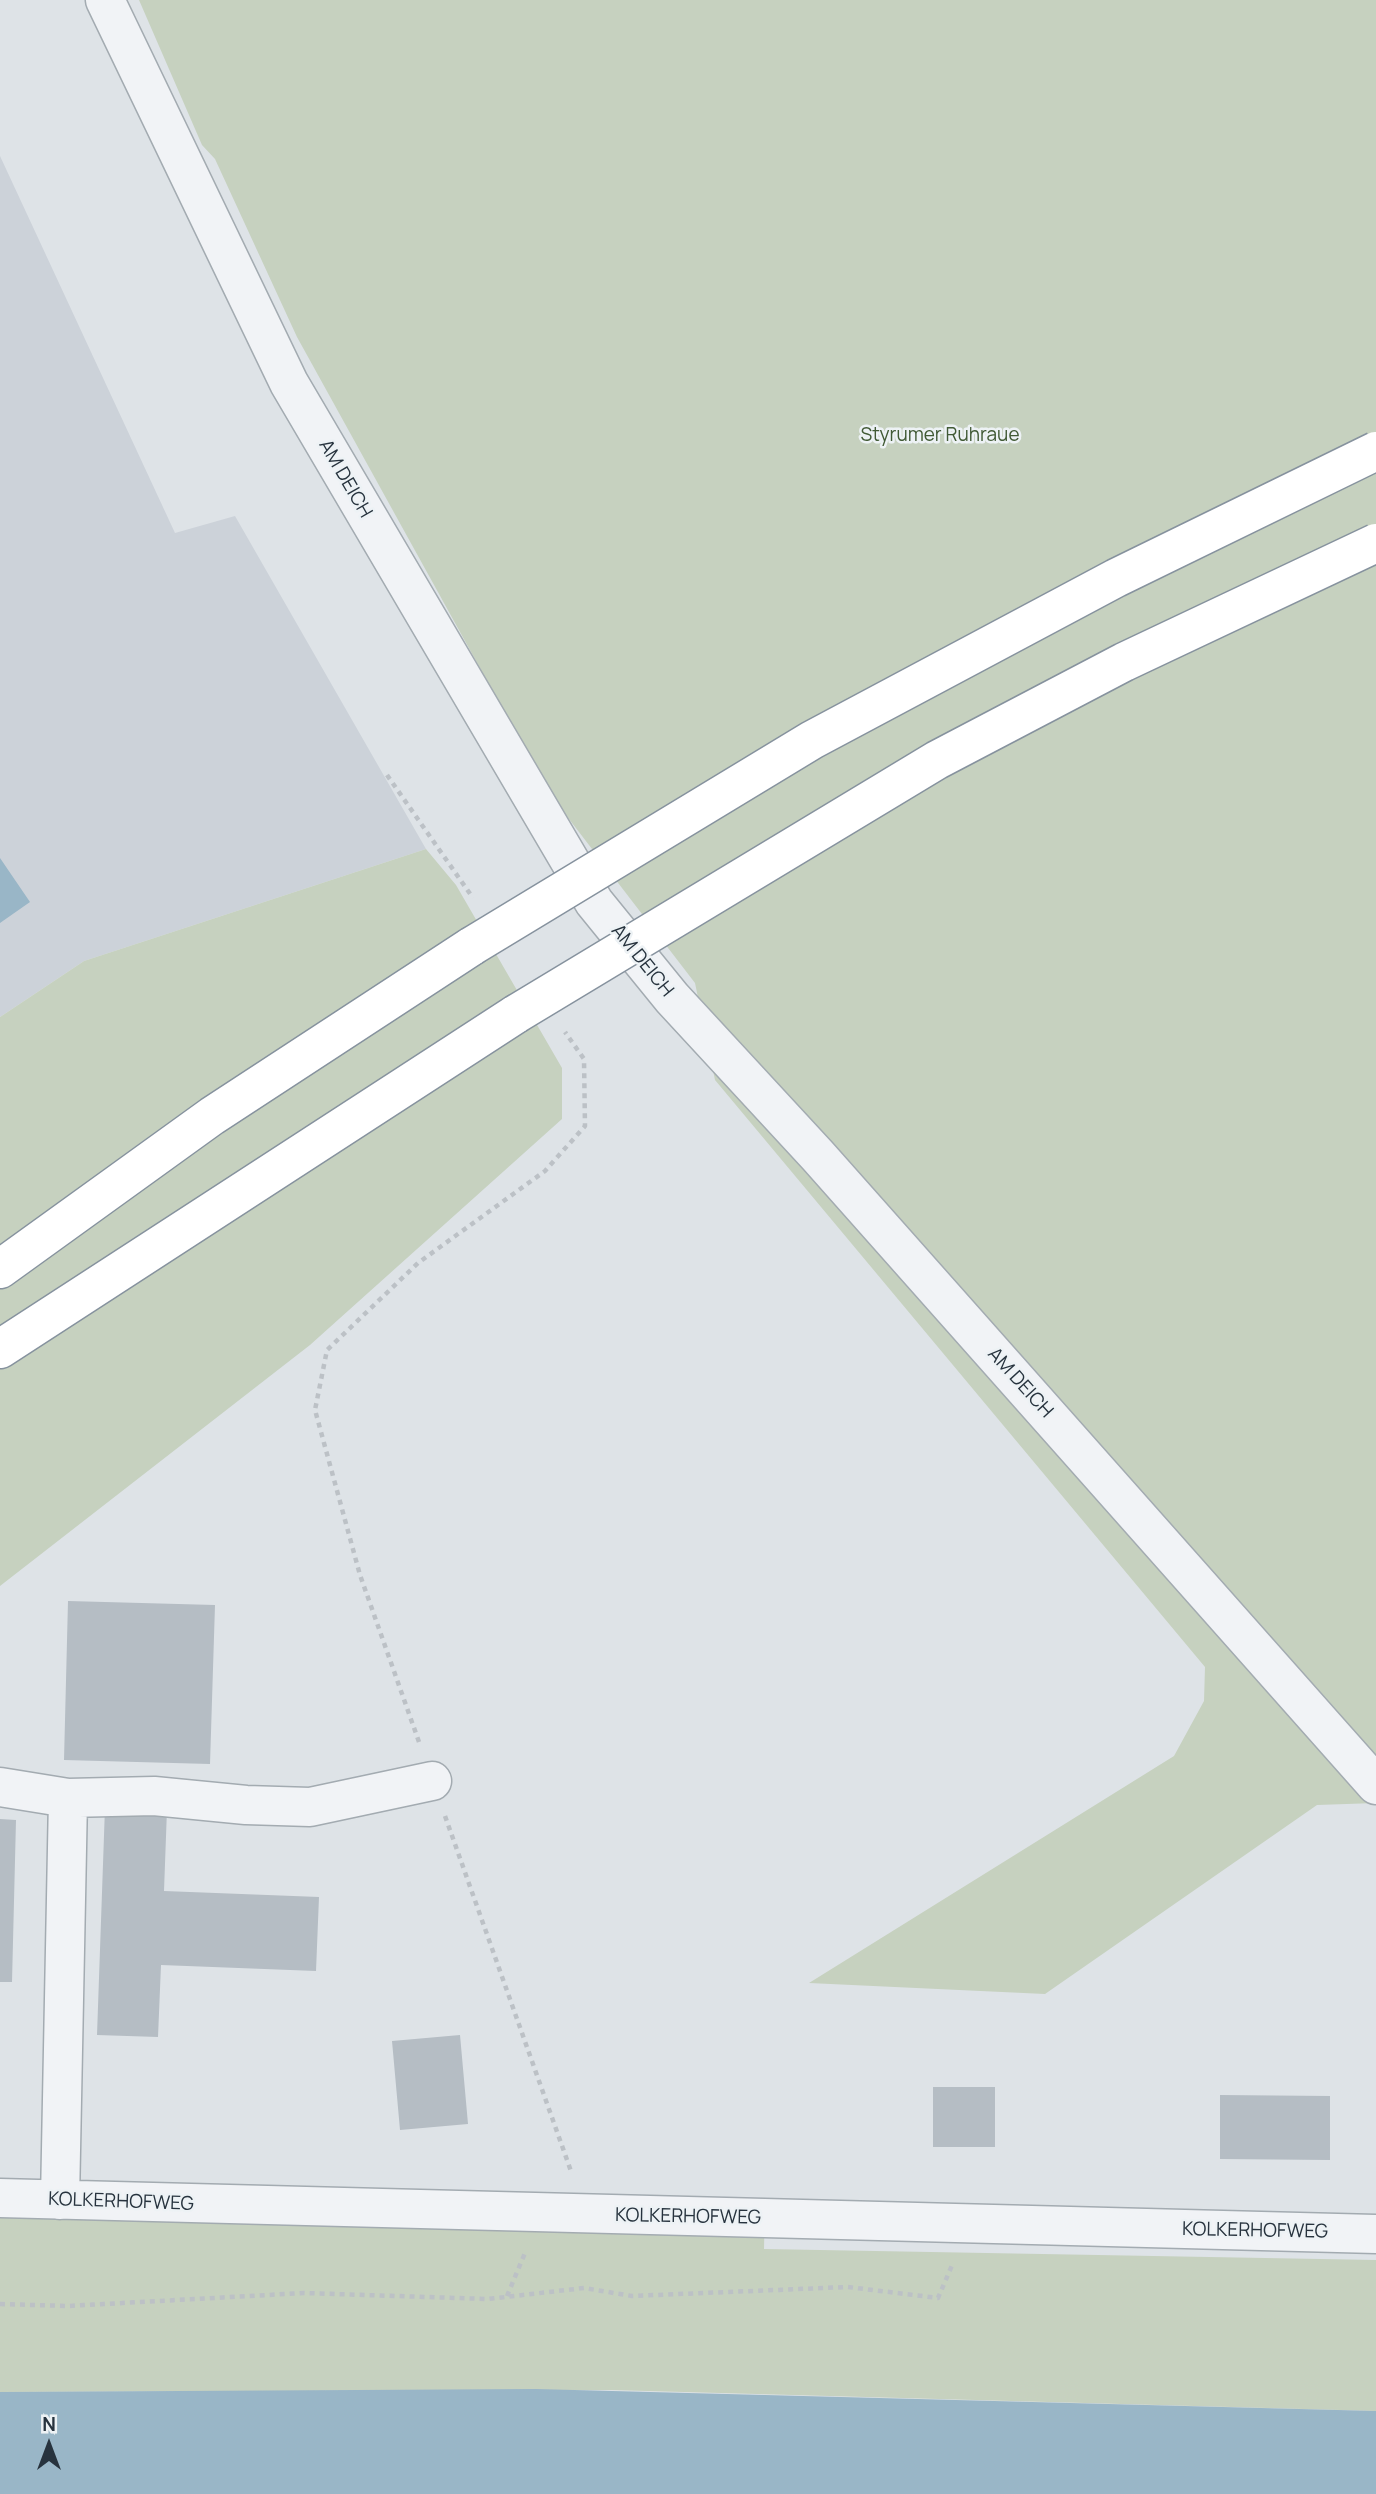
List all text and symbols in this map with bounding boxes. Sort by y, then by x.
park label: Styrumer Ruhraue [861,425,1019,447]
street label: AM DEICH [314,436,376,522]
street label: AM DEICH [606,920,678,1002]
street label: AM DEICH [983,1343,1057,1423]
street label: KOLKERHOFWEG [48,2188,194,2216]
street label: KOLKERHOFWEG [615,2204,761,2230]
street label: KOLKERHOFWEG [1182,2218,1328,2244]
north arrow [14,2410,84,2480]
text: N [42,2411,56,2437]

